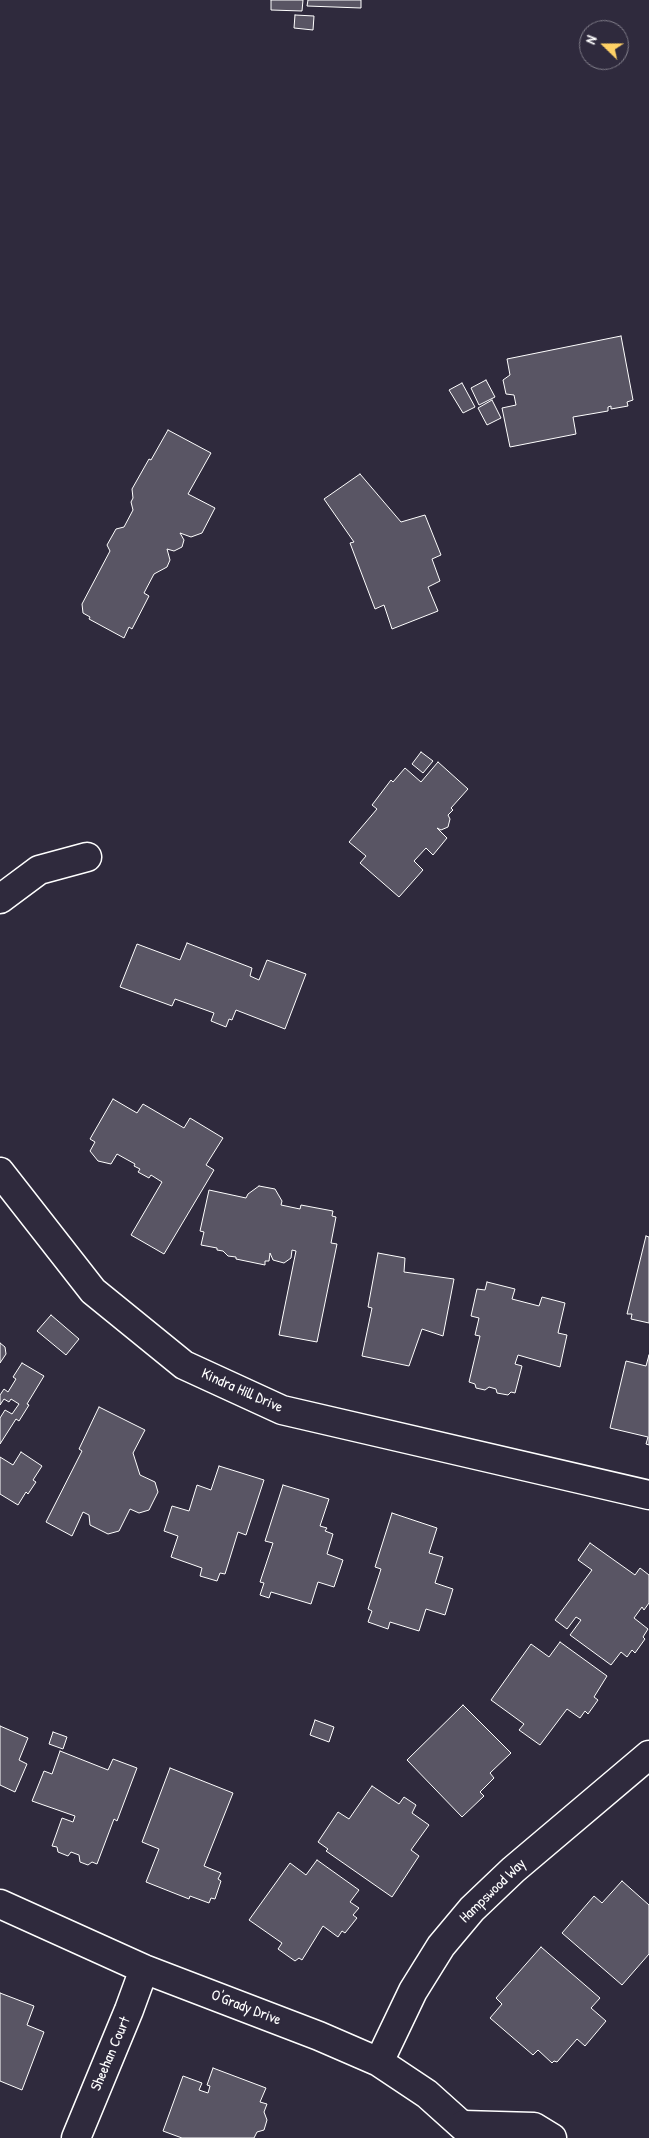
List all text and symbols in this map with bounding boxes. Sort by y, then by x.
north arrow [579,20,629,70]
text: N [580,33,601,47]
street label: Kindra Hill Drive [198,1365,286,1417]
street label: Hampswood Way [456,1855,530,1927]
street label: O'Grady Drive [208,1986,284,2030]
street label: Sheehan Court [87,2014,135,2094]

